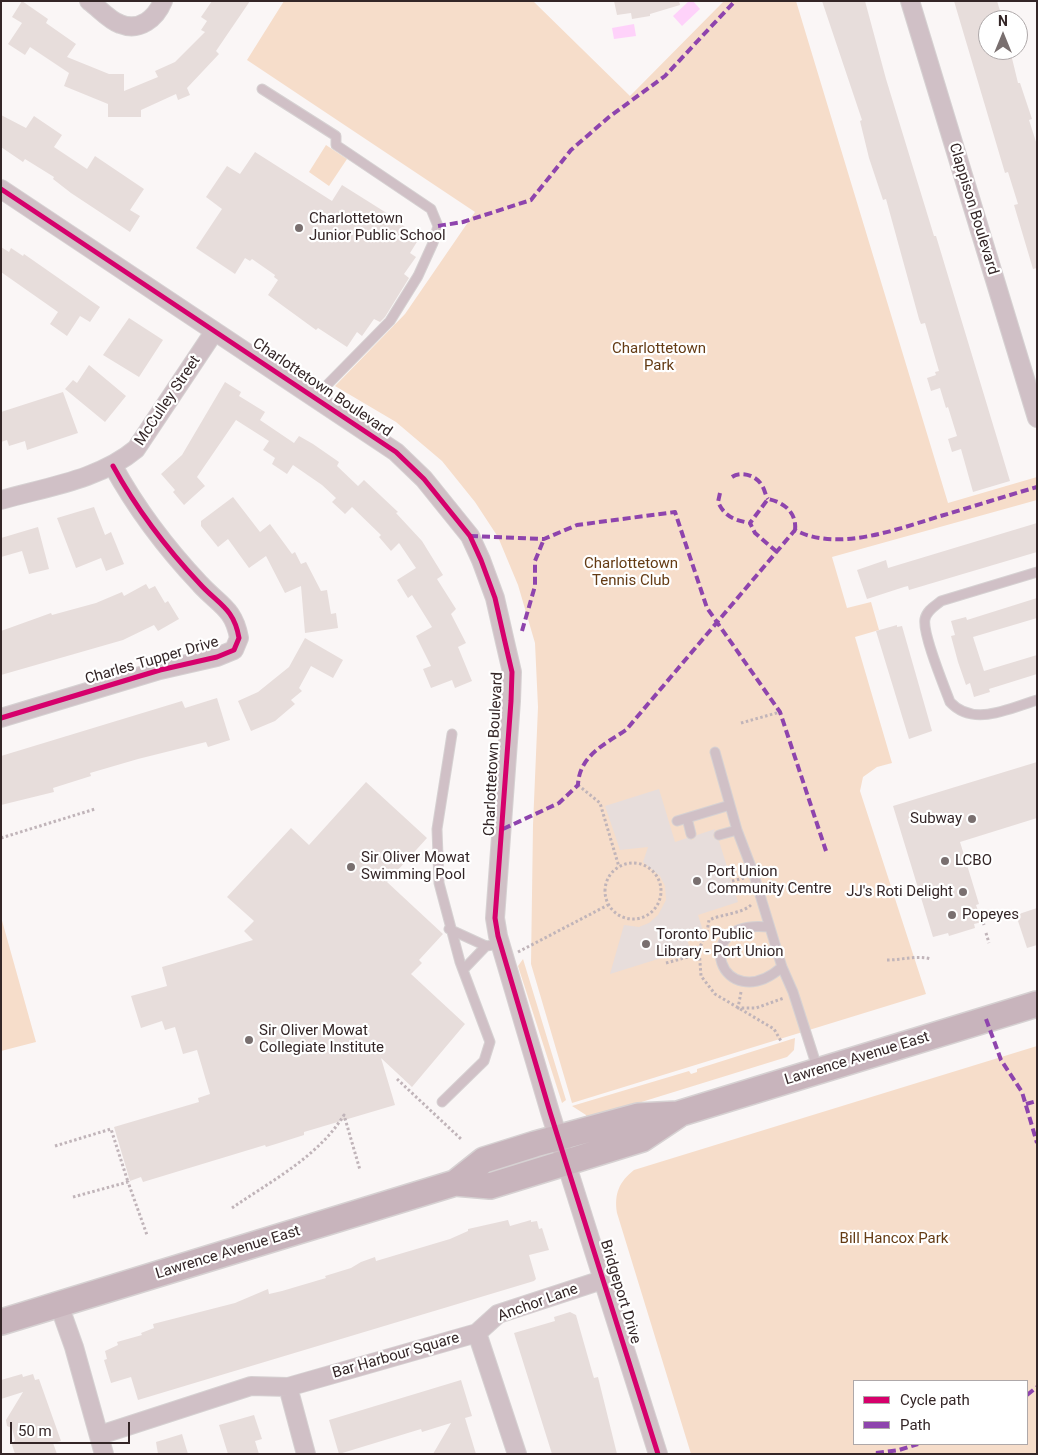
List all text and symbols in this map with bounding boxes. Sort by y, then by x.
north arrow [978,10,1028,60]
text: N [998,13,1008,29]
street label: Clappison Boulevard [944,141,1002,277]
place label: Charlottetown Junior Public School [309,210,446,245]
marker: Charlottetown Junior Public School [293,222,305,234]
street label: Charlottetown Boulevard [249,335,395,441]
park label: Charlottetown Park [612,340,706,375]
street label: McCulley Street [131,353,205,449]
park label: Charlottetown Tennis Club [584,555,678,590]
street label: Charles Tupper Drive [83,633,221,689]
street label: Charlottetown Boulevard [481,672,507,836]
place label: Subway [910,810,962,828]
marker: Subway [966,813,978,825]
place label: Sir Oliver Mowat Swimming Pool [361,849,470,884]
place label: LCBO [955,852,992,870]
marker: LCBO [939,855,951,867]
marker: Sir Oliver Mowat Swimming Pool [345,861,357,873]
place label: Port Union Community Centre [707,863,831,898]
marker: Port Union Community Centre [691,875,703,887]
place label: JJ's Roti Delight [846,883,953,901]
marker: JJ's Roti Delight [957,886,969,898]
place label: Popeyes [962,906,1019,924]
marker: Popeyes [946,909,958,921]
place label: Toronto Public Library - Port Union [656,926,783,961]
marker: Toronto Public Library - Port Union [640,938,652,950]
place label: Sir Oliver Mowat Collegiate Institute [259,1022,384,1057]
street label: Lawrence Avenue East [782,1028,932,1090]
marker: Sir Oliver Mowat Collegiate Institute [243,1034,255,1046]
street label: Lawrence Avenue East [153,1222,303,1284]
park label: Bill Hancox Park [840,1230,948,1248]
street label: Bridgeport Drive [596,1238,644,1346]
street label: Anchor Lane [495,1280,581,1326]
street label: Bar Harbour Square [331,1329,461,1383]
legend [853,1380,1028,1445]
text: Cycle path [900,1391,970,1409]
scale bar [12,1412,132,1444]
text: Path [900,1416,931,1434]
text: 50 m [18,1422,52,1440]

